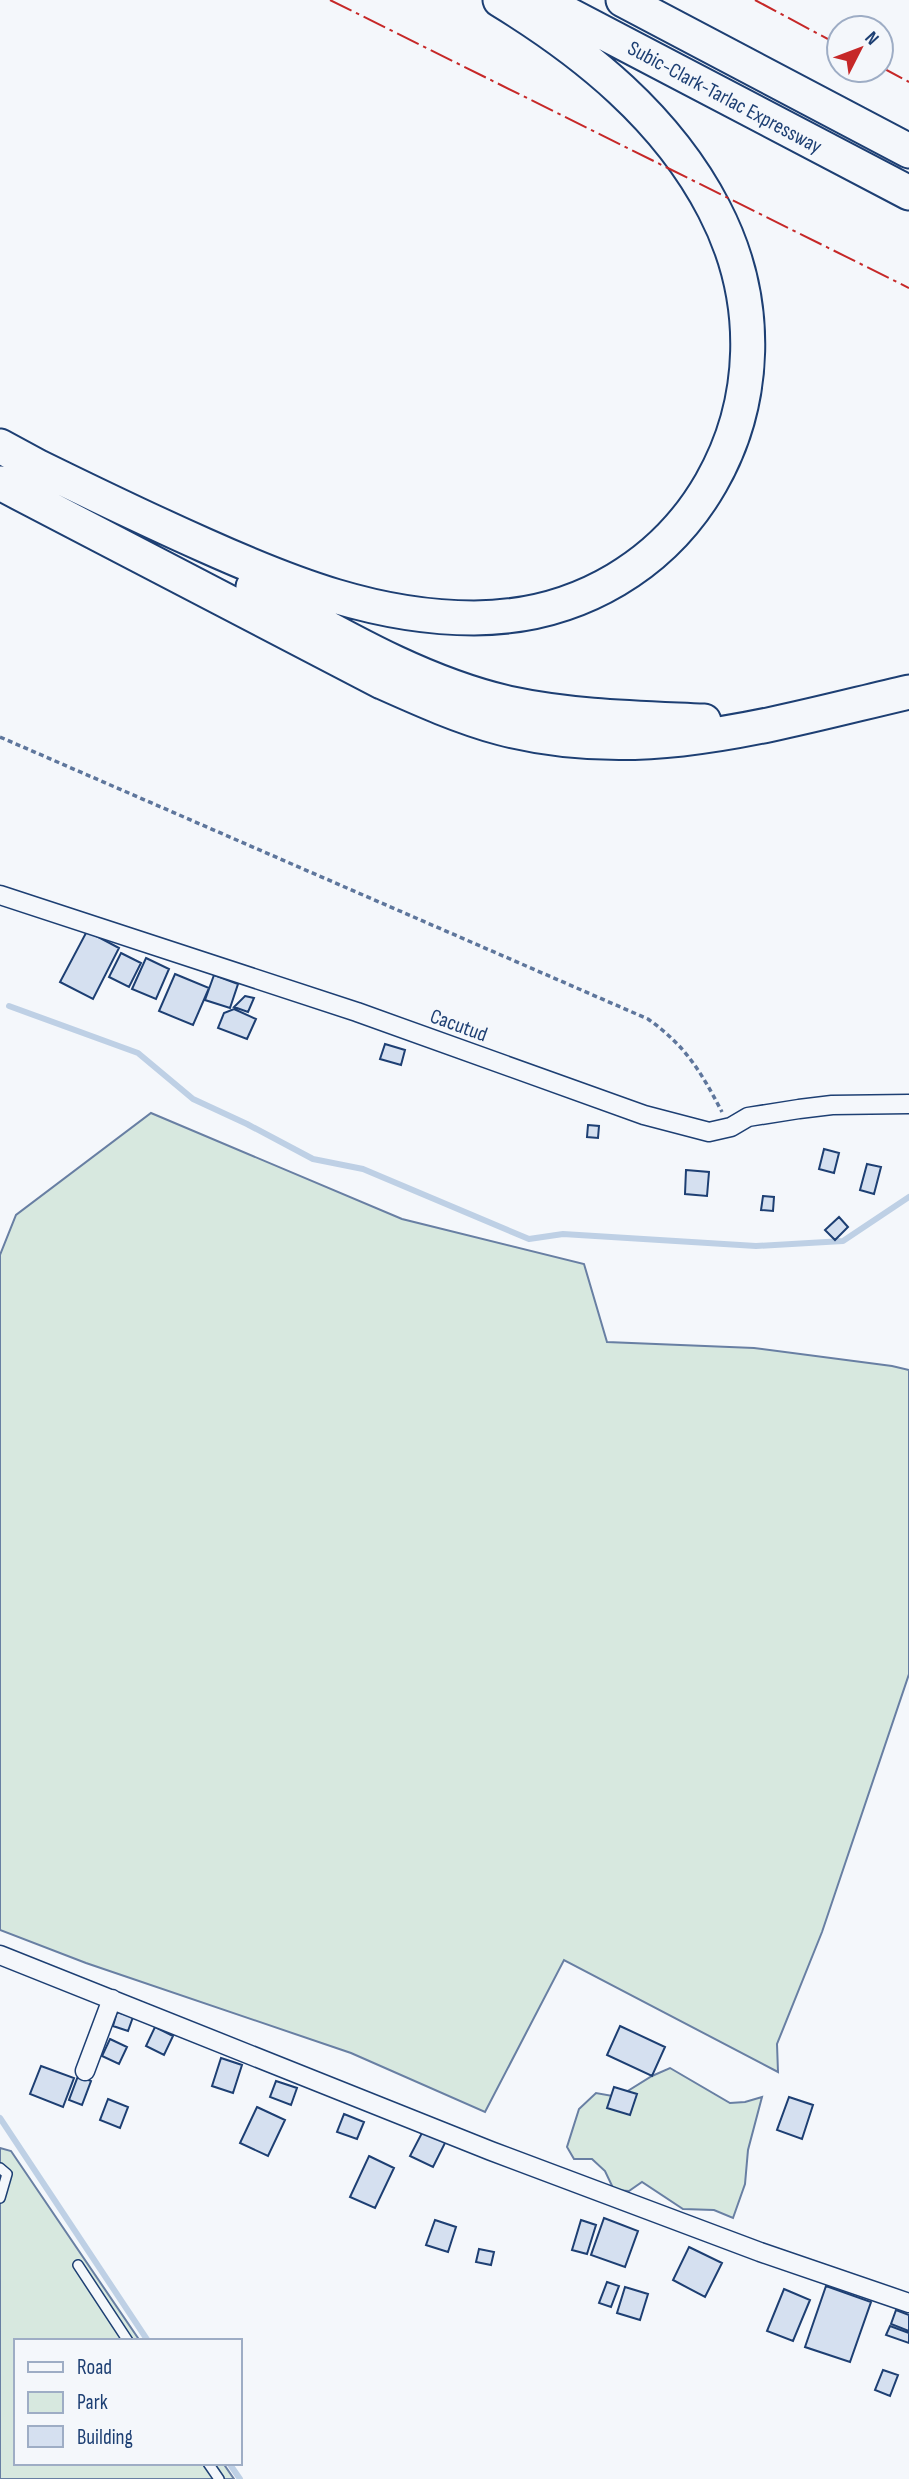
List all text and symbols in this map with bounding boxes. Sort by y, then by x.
north arrow [825,14,895,84]
text: N [860,27,883,50]
street label: Subic-Clark-Tarlac Expressway [623,36,826,159]
street label: Cacutud [427,1004,491,1047]
legend [14,2339,242,2465]
text: Road [77,2355,112,2380]
text: Park [77,2390,108,2415]
text: Building [77,2425,133,2450]

